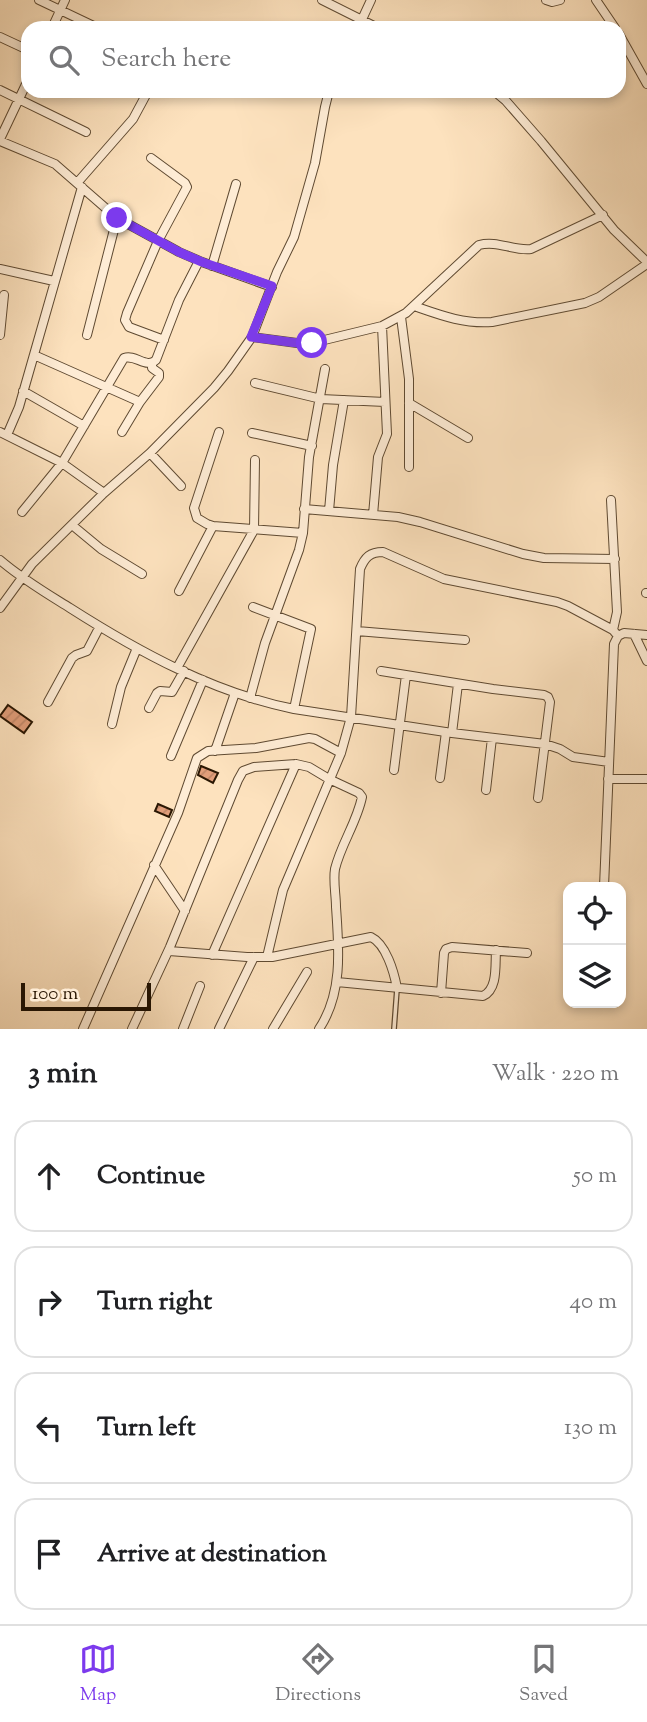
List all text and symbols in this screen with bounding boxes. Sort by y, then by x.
search box [21,21,626,98]
icon: search [45,41,83,79]
text: Search here [101,41,231,78]
route end [101,202,132,233]
route start [296,327,327,358]
map controls [563,882,626,1008]
button: locate [563,882,626,945]
button: layers [563,945,626,1008]
scale bar [21,980,150,1012]
text: 100 m [32,981,78,1008]
text: 3 min [28,1053,98,1096]
text: Walk · 220 m [492,1058,619,1091]
icon: ahead [30,1157,68,1195]
text: Continue [97,1158,205,1195]
text: 50 m [573,1160,617,1193]
icon: right [30,1283,68,1321]
text: Turn right [97,1284,212,1321]
text: 40 m [570,1286,617,1319]
icon: left [30,1409,68,1447]
text: Turn left [97,1410,196,1447]
text: 130 m [564,1412,617,1445]
icon: arrive [30,1535,68,1573]
text: Arrive at destination [97,1536,327,1573]
tab: Map [79,1640,117,1709]
tab: Directions [275,1640,361,1709]
tab: Saved [519,1640,568,1709]

